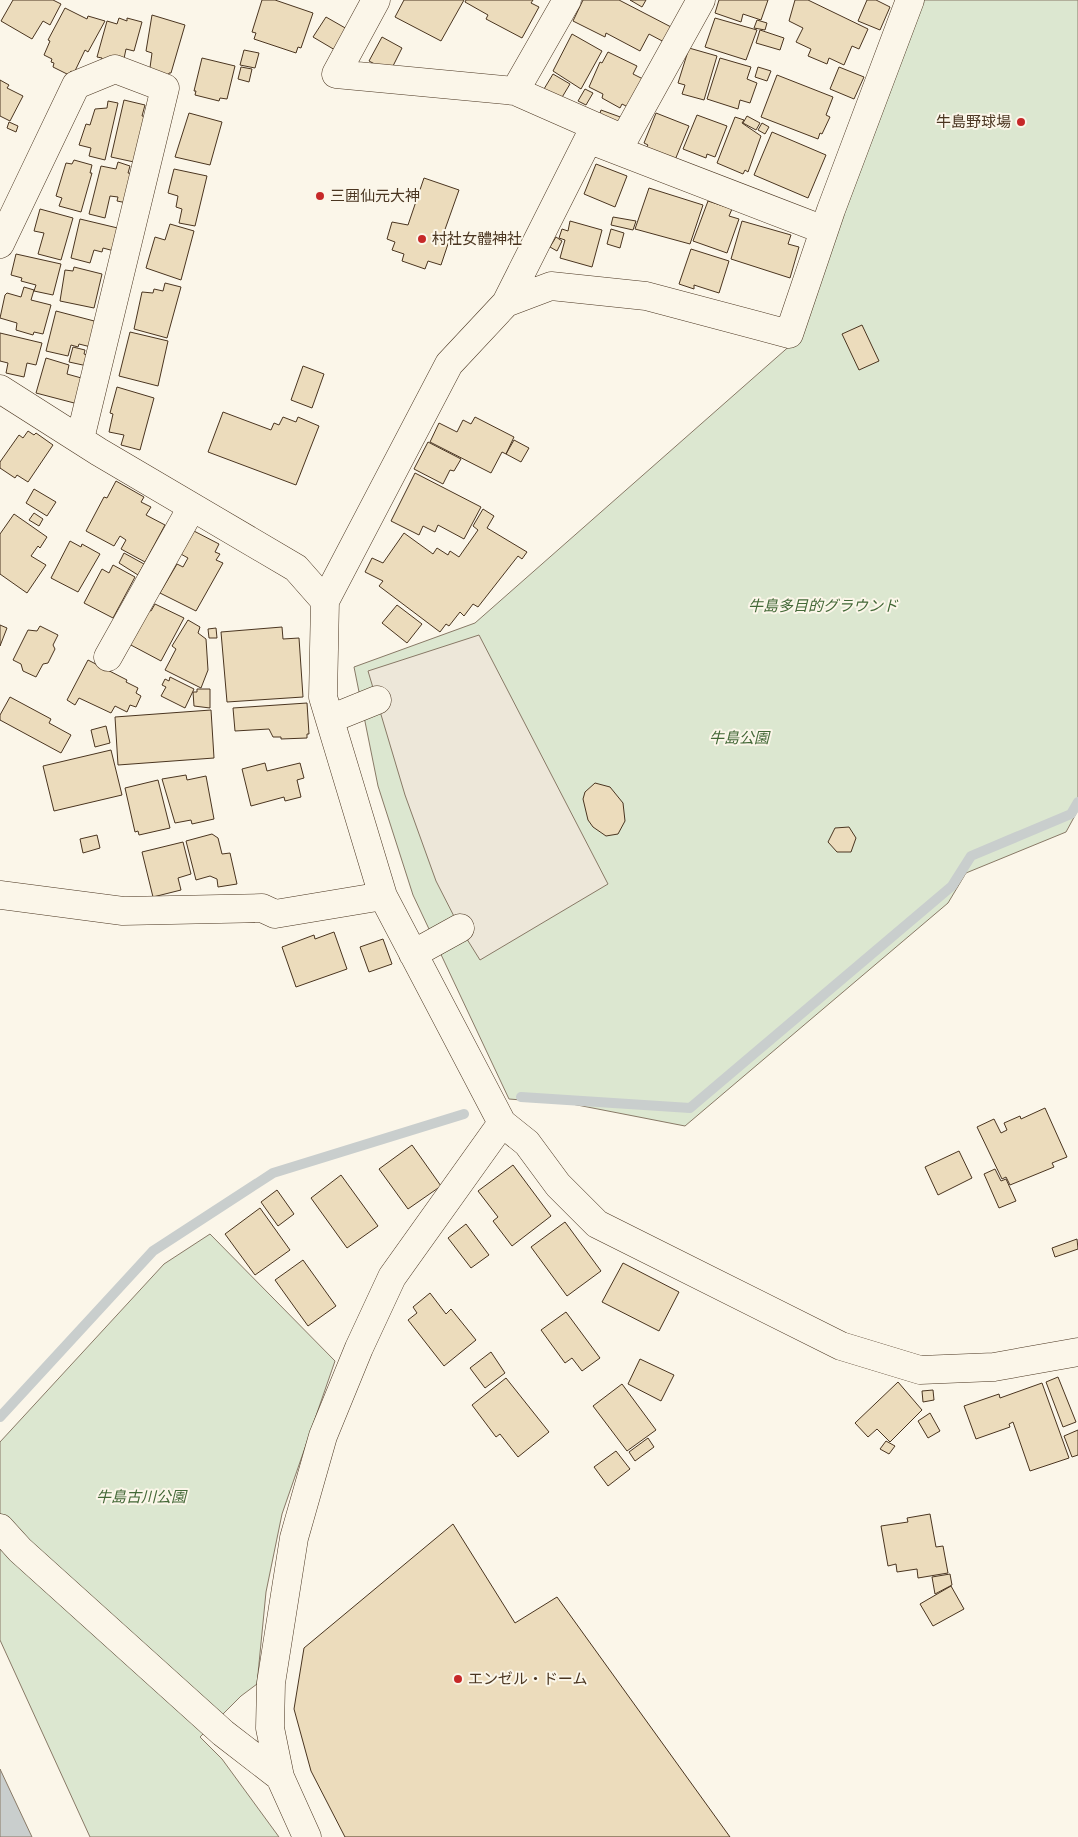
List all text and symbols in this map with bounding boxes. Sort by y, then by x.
place label: 牛島野球場 [936,113,1011,131]
marker: 牛島野球場 [1015,116,1027,128]
place label: 三囲仙元大神 [330,187,420,205]
marker: 三囲仙元大神 [314,190,326,202]
place label: 村社女體神社 [432,230,522,248]
marker: 村社女體神社 [416,233,428,245]
park label: 牛島多目的グラウンド [748,597,899,615]
park label: 牛島公園 [709,729,771,747]
park label: 牛島古川公園 [96,1488,188,1506]
place label: エンゼル・ドーム [468,1670,588,1688]
marker: エンゼル・ドーム [452,1673,464,1685]

